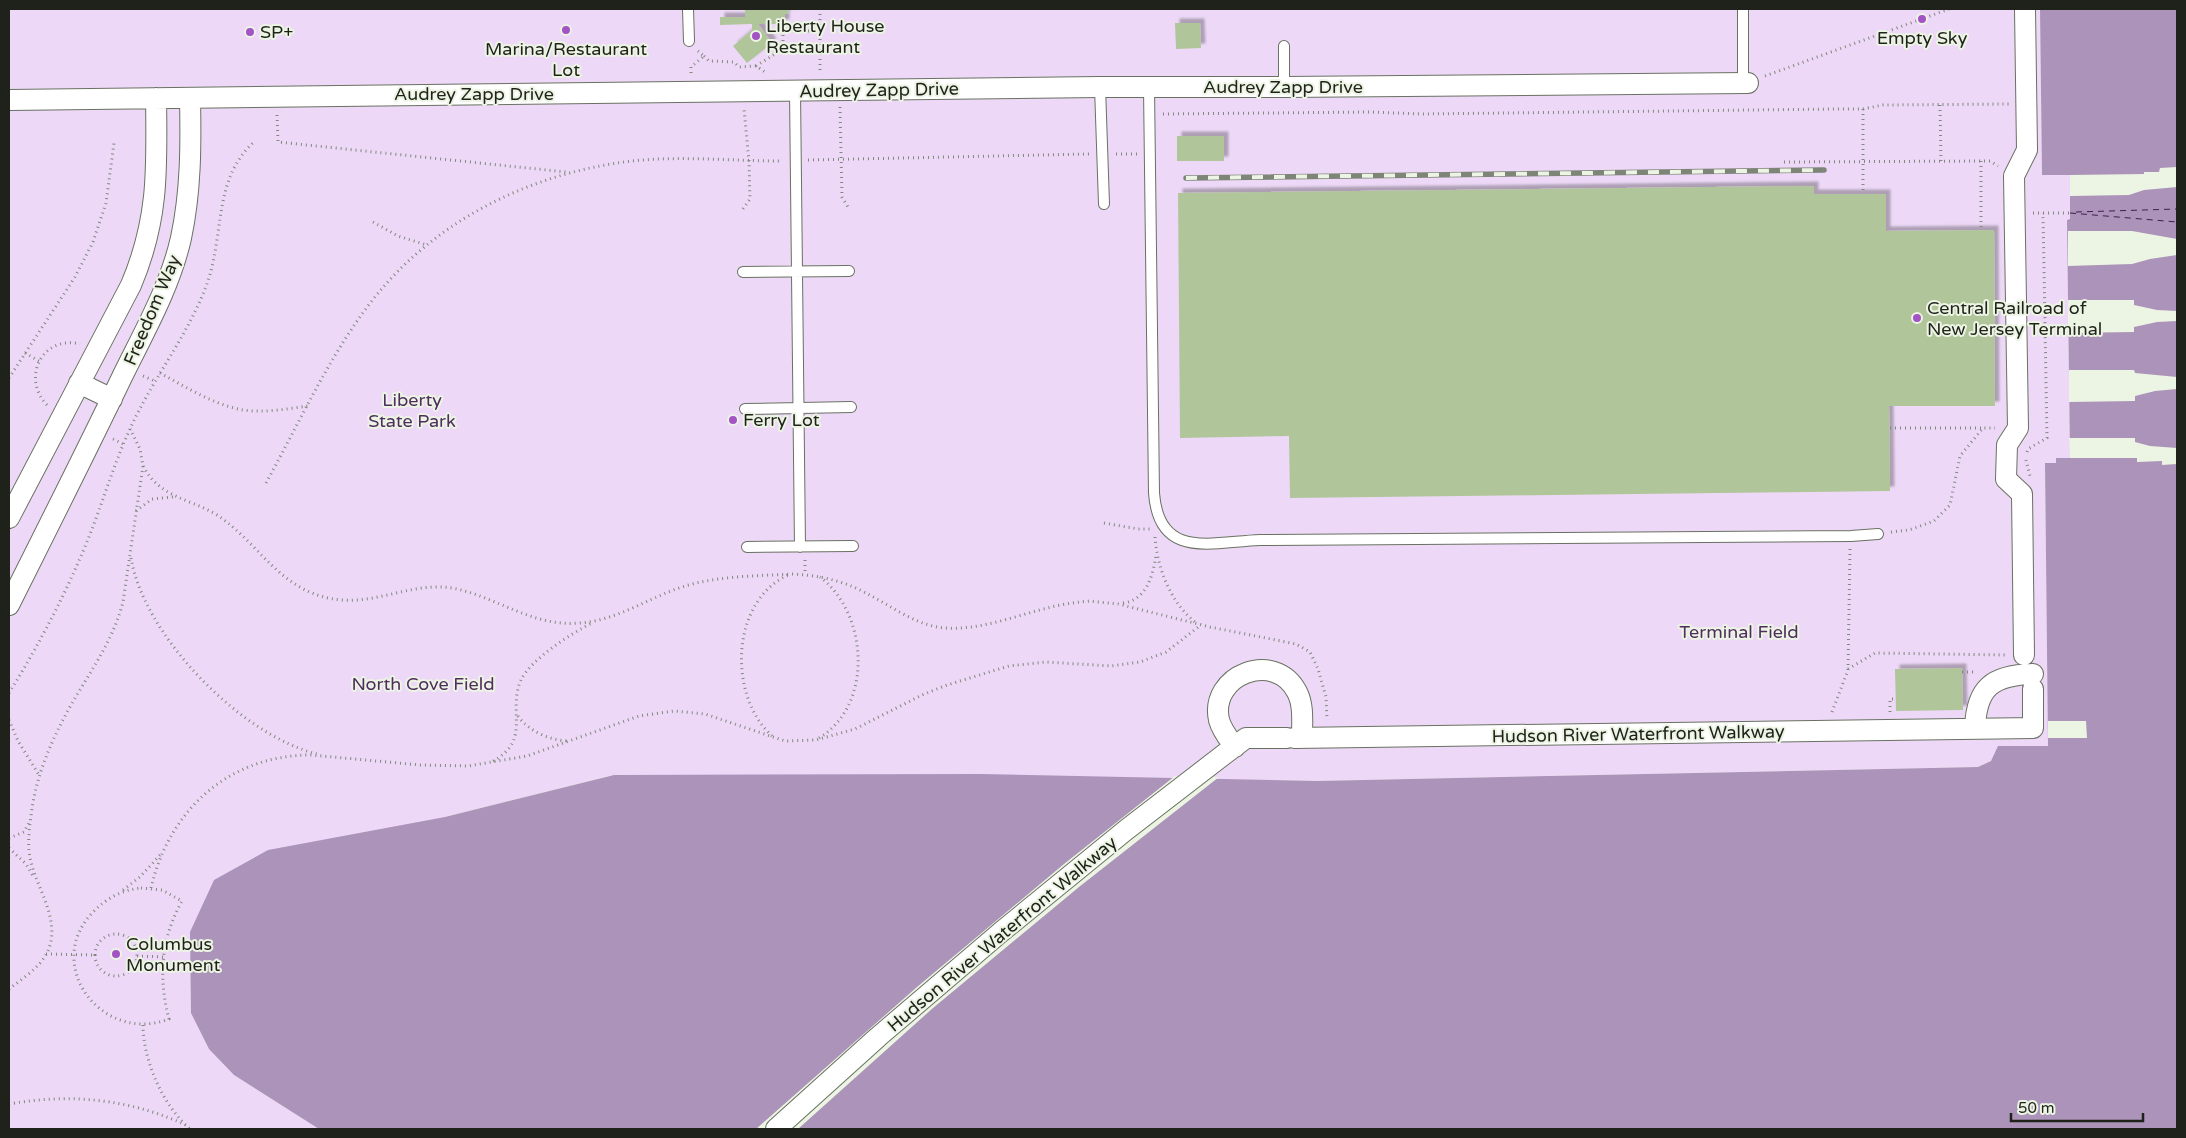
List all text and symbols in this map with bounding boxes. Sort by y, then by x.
marker: Empty Sky [1916,13,1928,25]
place label: Liberty House Restaurant [766,15,885,58]
place label: SP+ [260,21,293,43]
marker: Marina/Restaurant Lot [560,24,572,36]
marker: SP+ [244,26,256,38]
place label: Empty Sky [1877,27,1968,49]
marker: Liberty House Restaurant [750,30,762,42]
place label: Marina/Restaurant Lot [485,38,647,81]
street label: Audrey Zapp Drive [1203,76,1363,98]
street label: Audrey Zapp Drive [799,78,959,102]
street label: Audrey Zapp Drive [394,83,554,105]
street label: Freedom Way [119,251,185,369]
place label: Central Railroad of New Jersey Terminal [1927,297,2102,340]
marker: Central Railroad of New Jersey Terminal [1911,312,1923,324]
park label: Liberty State Park [368,389,456,432]
place label: Ferry Lot [743,409,820,431]
marker: Ferry Lot [727,414,739,426]
park label: Terminal Field [1679,621,1799,643]
park label: North Cove Field [351,673,495,695]
street label: Hudson River Waterfront Walkway [1491,720,1785,748]
street label: Hudson River Waterfront Walkway [883,831,1122,1037]
place label: Columbus Monument [126,933,220,976]
marker: Columbus Monument [110,948,122,960]
scale bar [2011,1090,2144,1122]
text: 50 m [2018,1099,2055,1117]

